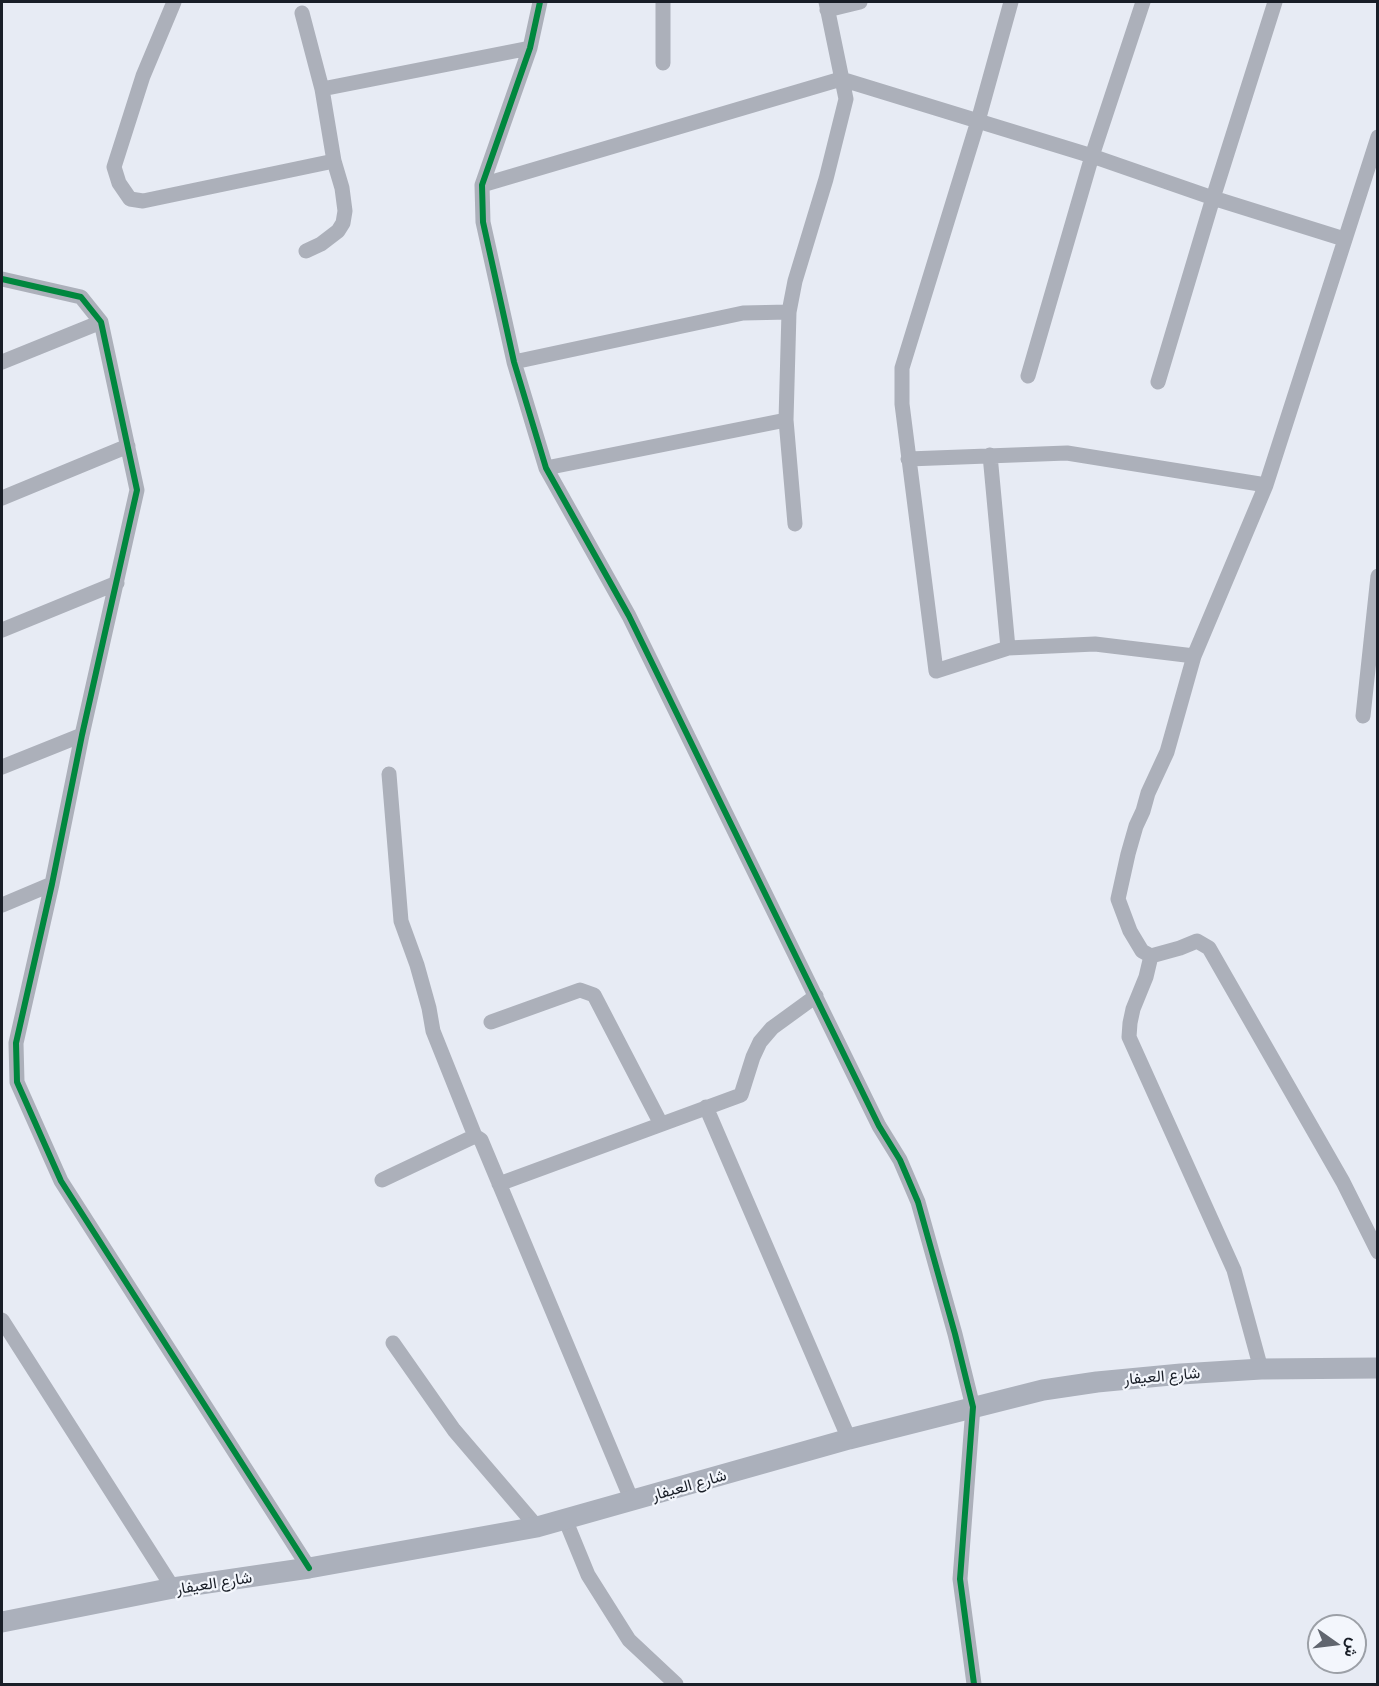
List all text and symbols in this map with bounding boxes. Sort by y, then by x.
street label: شارع العيفار [1123,1363,1201,1389]
street label: شارع العيفار [649,1465,729,1505]
street label: شارع العيفار [175,1568,253,1598]
north arrow [1307,1614,1367,1674]
text: ش [1341,1636,1364,1659]

